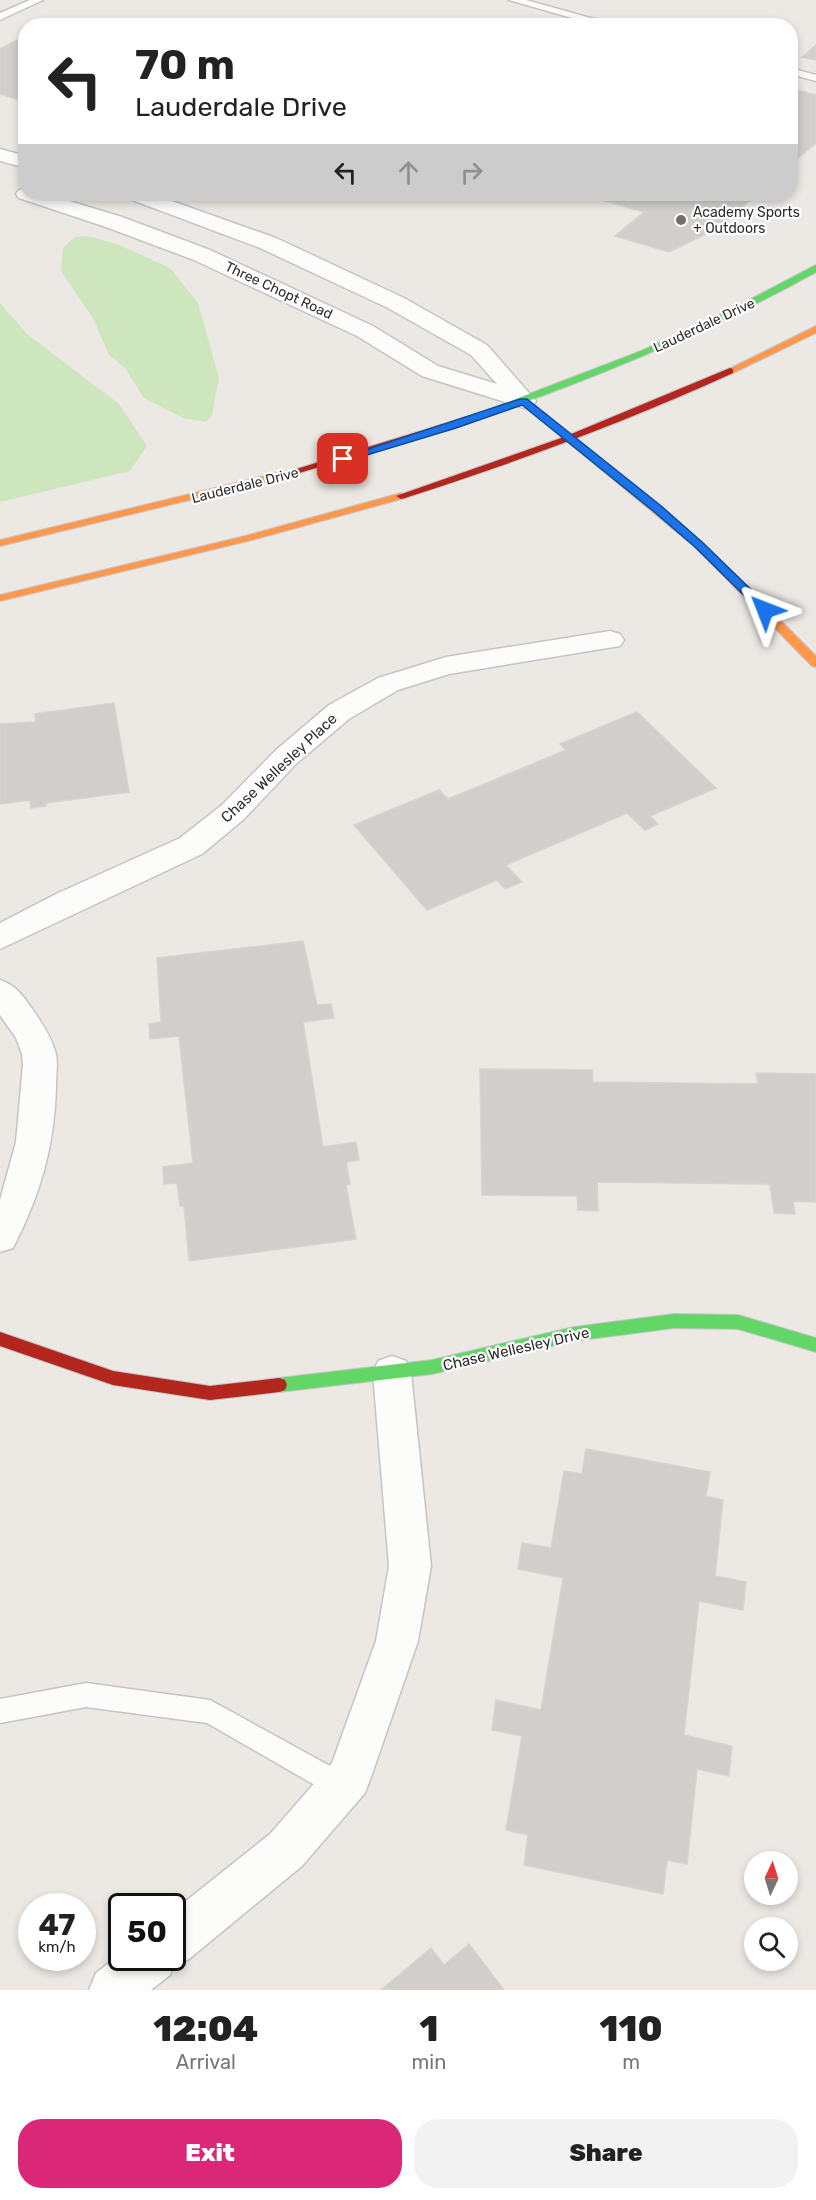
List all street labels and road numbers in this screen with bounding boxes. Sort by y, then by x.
street label: Three Chopt Road [222,258,335,323]
street label: Lauderdale Drive [651,294,758,356]
street label: Lauderdale Drive [190,464,301,507]
street label: Chase Wellesley Place [217,710,341,826]
street label: Chase Wellesley Drive [441,1323,591,1375]

